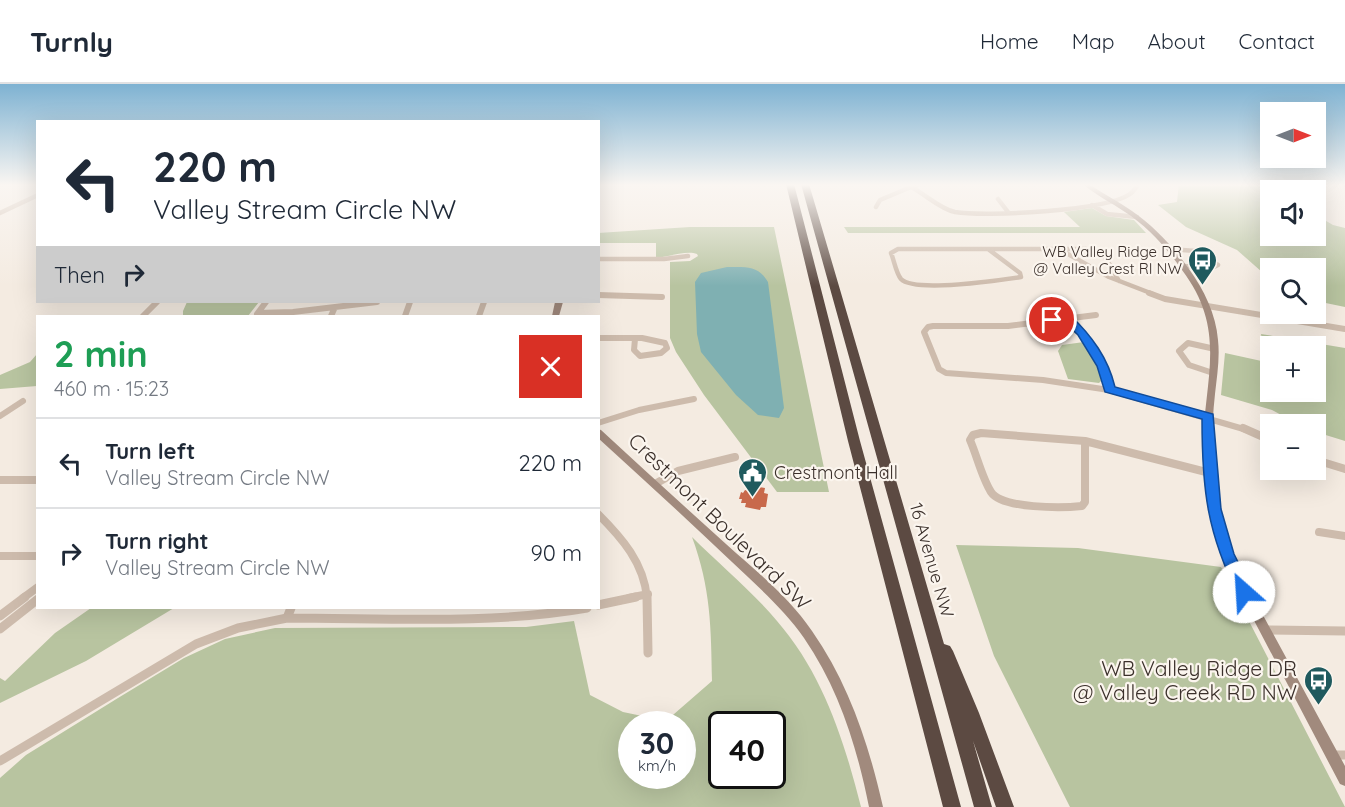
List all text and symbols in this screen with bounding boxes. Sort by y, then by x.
text: Turnly [30,24,113,59]
text: Home [980,28,1039,54]
text: Map [1072,28,1115,54]
text: About [1148,28,1206,54]
text: Contact [1239,28,1315,54]
north arrow [1260,102,1326,168]
map controls [1260,102,1326,480]
text: 220 m [153,140,277,193]
icon: left [54,144,132,222]
button: sound [1260,180,1326,246]
text: Valley Stream Circle NW [153,192,456,226]
place label: WB Valley Ridge DR @ Valley Crest RI NW [1033,242,1183,278]
bus stop icon: WB Valley Ridge DR @ Valley Crest RI NW [1187,244,1219,286]
icon: right [117,258,150,291]
button: search [1260,258,1326,324]
text: Then [54,261,105,289]
pin [1026,294,1077,345]
icon: arrive [1035,303,1068,336]
text: 2 min [54,331,148,376]
button: close [519,335,582,398]
button: + [1260,336,1326,402]
text: 460 m · 15:23 [54,376,169,401]
button: − [1260,414,1326,480]
street label: Crestmont Boulevard SW [623,427,817,615]
text: Turn left [105,437,195,465]
icon: left [54,447,87,480]
text: 220 m [518,449,582,477]
public building icon: Crestmont Hall [737,456,769,498]
place label: Crestmont Hall [774,461,898,484]
text: Valley Stream Circle NW [105,465,330,490]
street label: 16 Avenue NW [905,500,959,620]
text: Turn right [105,527,209,555]
icon: right [54,537,87,570]
text: 90 m [531,539,582,567]
text: Valley Stream Circle NW [105,555,330,580]
position arrow [1212,560,1276,624]
place label: WB Valley Ridge DR @ Valley Creek RD NW [1073,655,1297,705]
bus stop icon: WB Valley Ridge DR @ Valley Creek RD NW [1302,664,1334,706]
speed limit sign: 40 [708,711,786,789]
text: 30 [640,724,674,762]
text: km/h [638,756,676,775]

